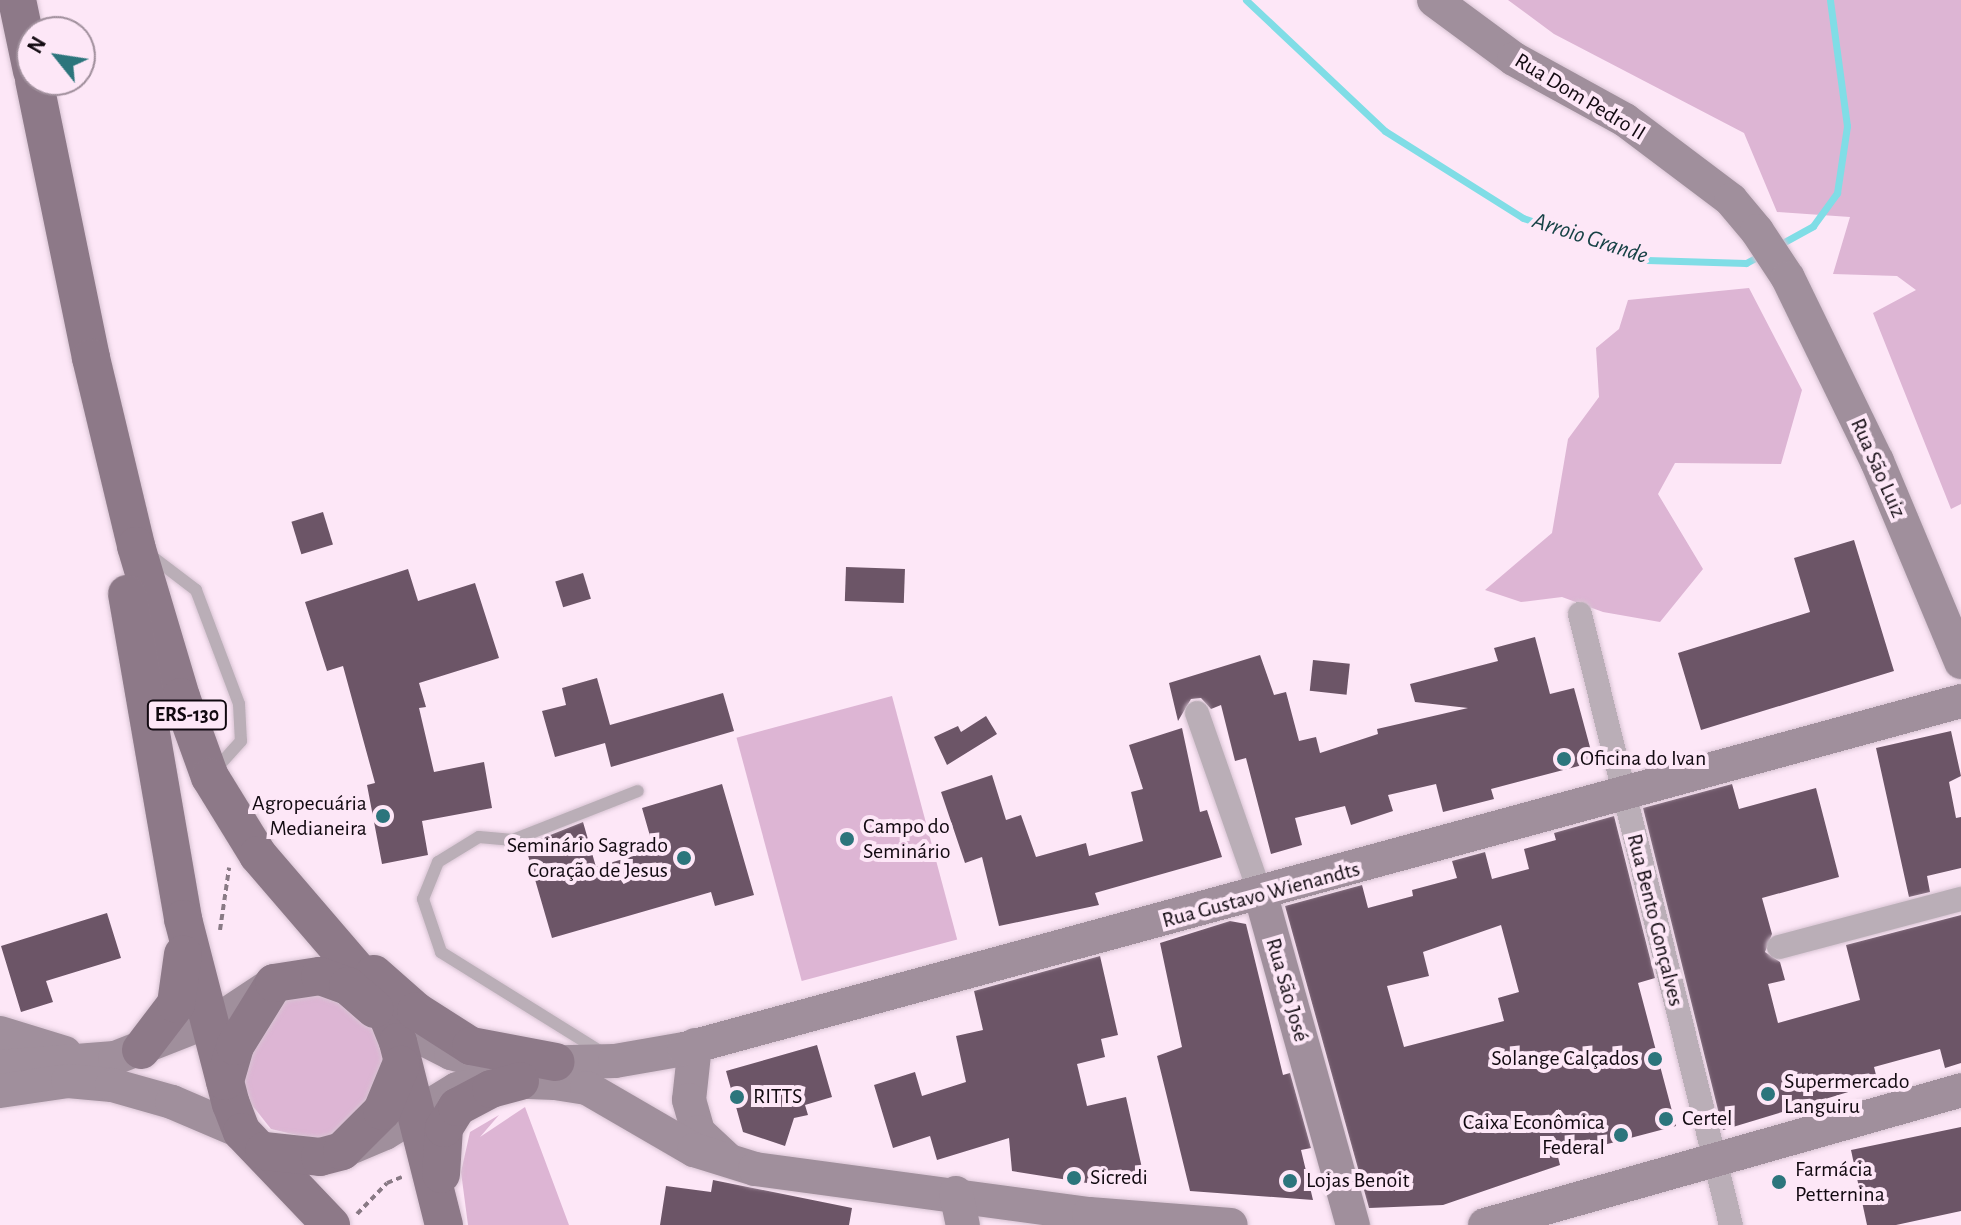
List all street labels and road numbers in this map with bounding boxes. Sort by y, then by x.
street label: Rua Dom Pedro II [1510,48,1650,146]
street label: Rua São Luiz [1844,414,1912,522]
road number: ERS-130 [145,699,229,731]
street label: Rua Bento Gonçalves [1621,831,1689,1009]
street label: Rua Gustavo Wienandts [1159,856,1363,934]
street label: Rua São José [1260,935,1314,1045]

